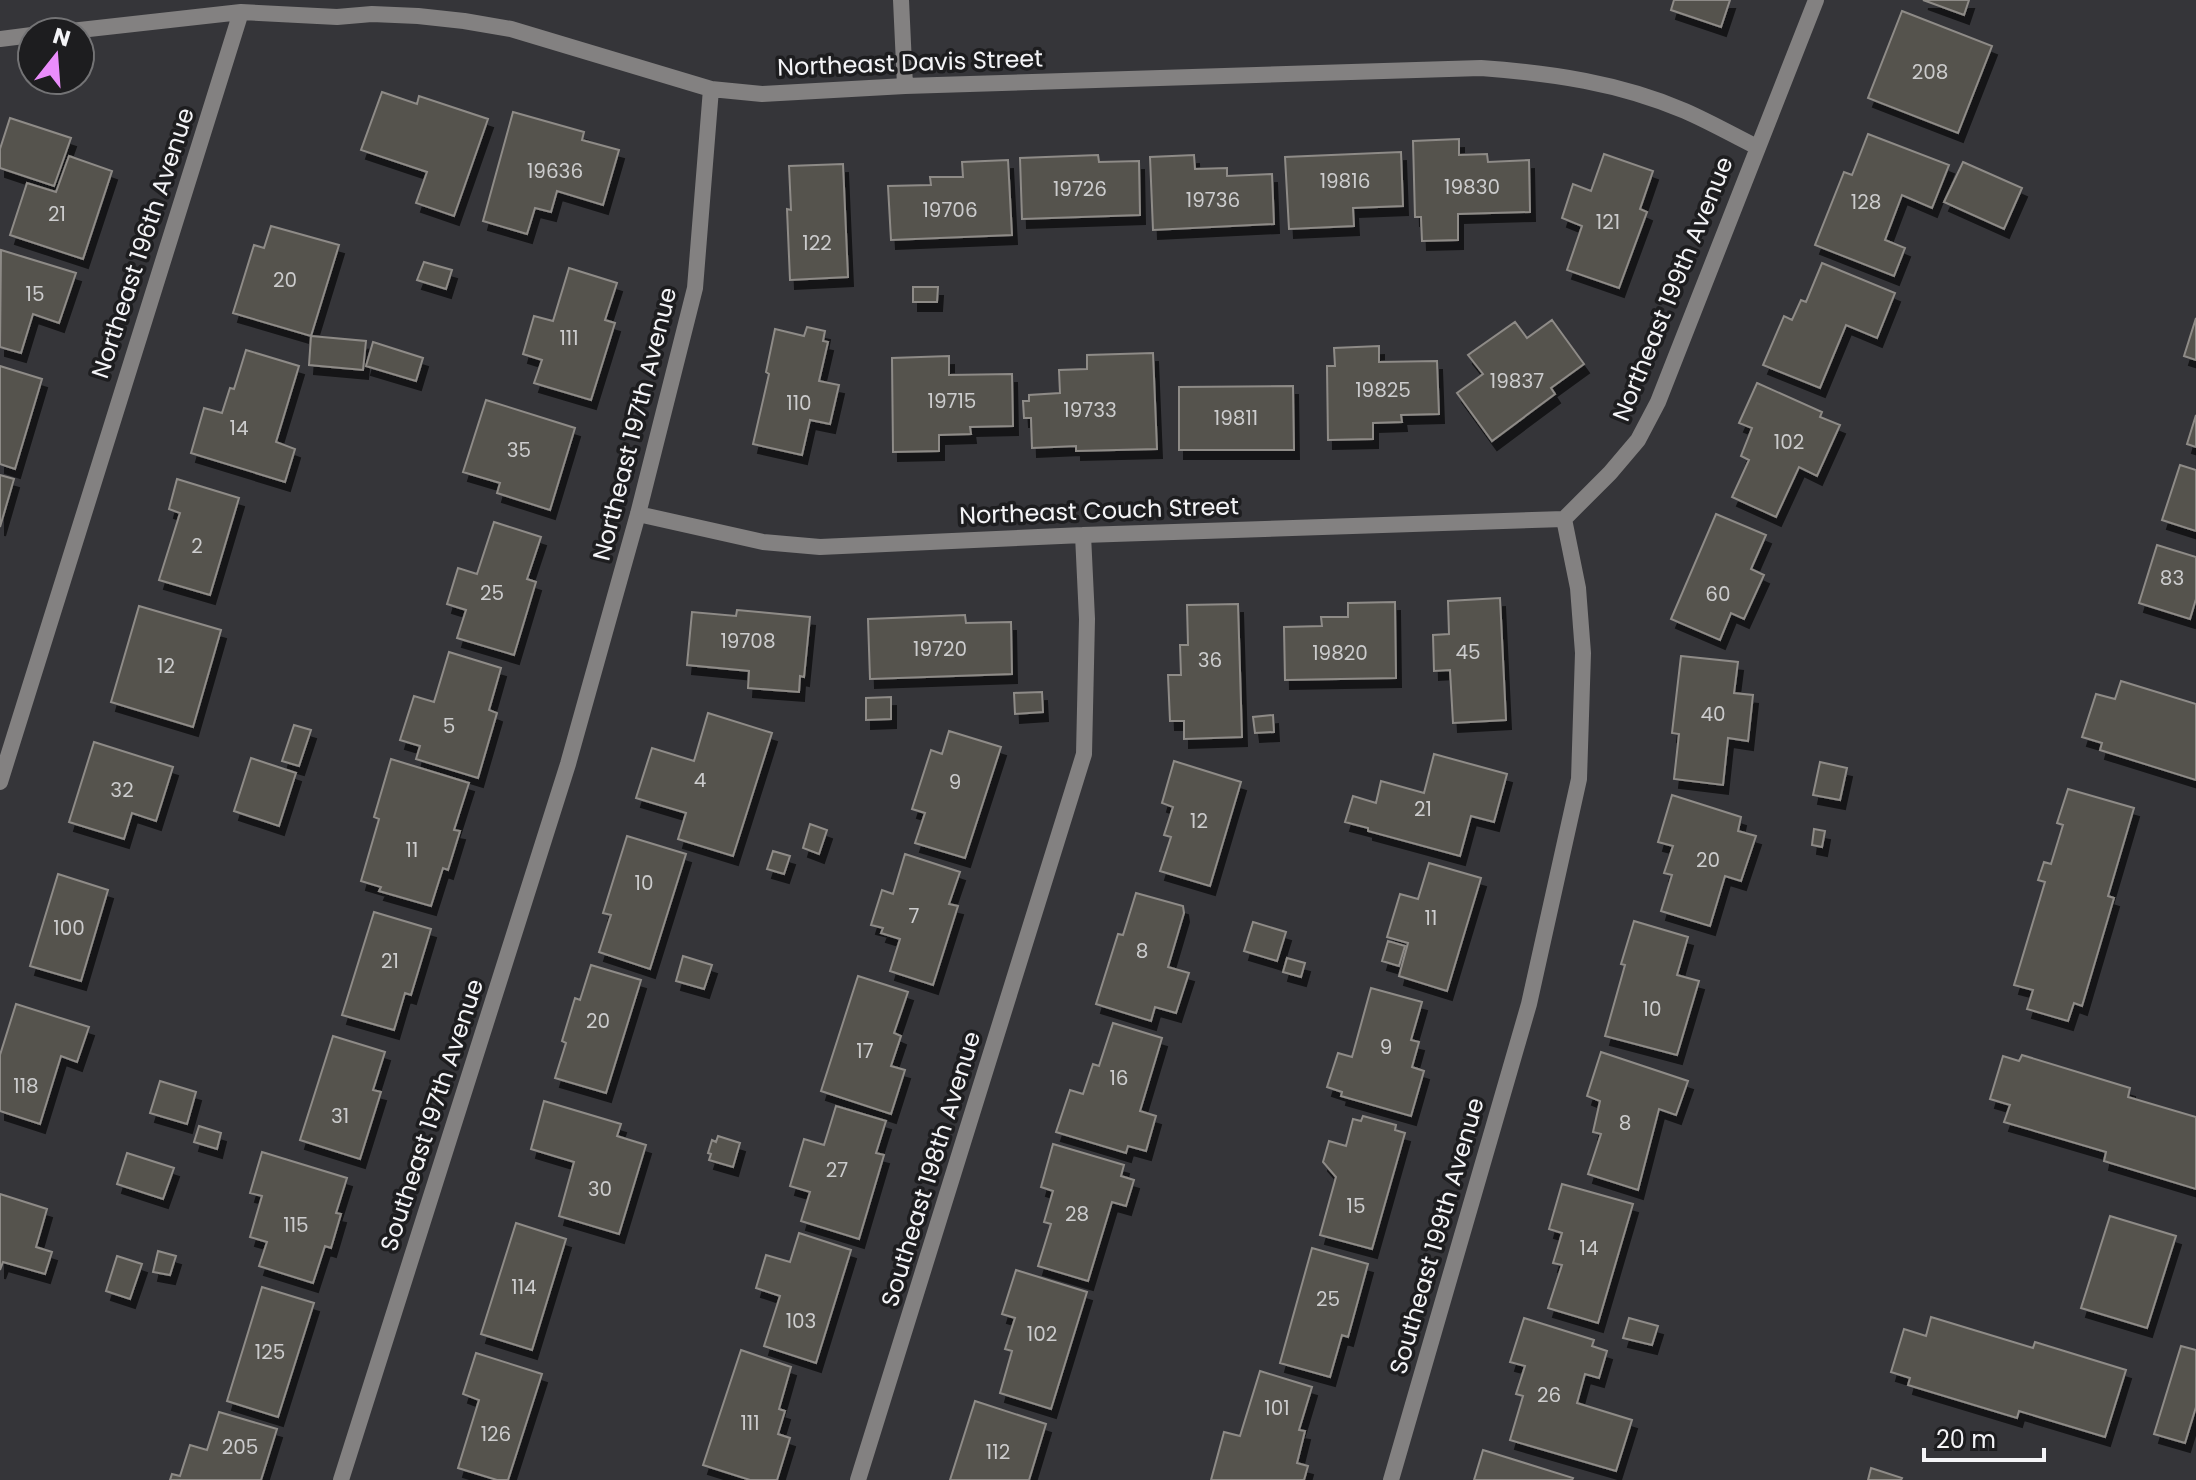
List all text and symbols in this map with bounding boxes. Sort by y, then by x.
north arrow [16,16,96,96]
text: N [49,20,74,55]
street label: Northeast Davis Street [777,41,1043,84]
house number: 208 [1912,58,1948,86]
street label: Northeast 196th Avenue [83,103,202,382]
street label: Northeast 199th Avenue [1604,152,1741,426]
house number: 19636 [527,157,583,185]
house number: 19816 [1320,167,1370,195]
house number: 19830 [1444,173,1500,201]
house number: 19726 [1053,175,1107,203]
house number: 19736 [1186,186,1240,214]
house number: 128 [1851,188,1881,216]
house number: 19706 [922,196,978,224]
house number: 21 [48,200,66,228]
house number: 121 [1596,208,1620,236]
house number: 122 [802,229,832,257]
house number: 20 [273,266,297,294]
house number: 15 [26,280,44,308]
street label: Northeast 197th Avenue [585,284,684,564]
house number: 111 [559,324,579,352]
house number: 19837 [1490,367,1544,395]
house number: 19825 [1355,376,1411,404]
house number: 19715 [928,387,976,415]
house number: 110 [786,389,812,417]
house number: 19733 [1063,396,1117,424]
house number: 19811 [1214,404,1258,432]
house number: 14 [230,414,248,442]
house number: 102 [1774,428,1804,456]
house number: 35 [507,436,531,464]
street label: Northeast Couch Street [959,489,1239,532]
house number: 2 [191,532,203,560]
house number: 83 [2160,564,2184,592]
house number: 25 [480,579,504,607]
house number: 60 [1705,580,1731,608]
house number: 19708 [720,627,776,655]
house number: 19720 [913,635,967,663]
house number: 45 [1455,638,1481,666]
house number: 19820 [1312,639,1368,667]
house number: 36 [1198,646,1222,674]
house number: 12 [157,652,175,680]
house number: 40 [1700,700,1726,728]
house number: 5 [443,712,455,740]
house number: 4 [694,766,706,794]
house number: 9 [949,768,961,796]
house number: 32 [110,776,134,804]
house number: 21 [1414,795,1432,823]
house number: 12 [1190,807,1208,835]
house number: 11 [406,836,418,864]
house number: 20 [1696,846,1720,874]
house number: 10 [635,869,653,897]
house number: 7 [909,902,920,930]
house number: 11 [1425,904,1437,932]
house number: 100 [53,914,85,942]
house number: 8 [1136,937,1148,965]
house number: 21 [381,947,399,975]
street label: Southeast 197th Avenue [372,975,491,1255]
house number: 10 [1643,995,1661,1023]
house number: 20 [586,1007,610,1035]
street label: Southeast 198th Avenue [873,1027,988,1311]
house number: 9 [1380,1033,1392,1061]
house number: 17 [856,1037,874,1065]
house number: 16 [1109,1064,1129,1092]
house number: 118 [13,1072,39,1100]
street label: Southeast 199th Avenue [1381,1094,1492,1378]
house number: 31 [331,1102,349,1130]
house number: 8 [1619,1109,1631,1137]
house number: 27 [826,1156,848,1184]
house number: 30 [588,1175,612,1203]
house number: 15 [1347,1192,1365,1220]
house number: 28 [1065,1200,1089,1228]
house number: 115 [283,1211,309,1239]
house number: 14 [1580,1234,1598,1262]
house number: 114 [511,1273,537,1301]
house number: 25 [1316,1285,1340,1313]
house number: 103 [786,1307,816,1335]
house number: 102 [1027,1320,1057,1348]
house number: 125 [255,1338,285,1366]
house number: 26 [1537,1381,1561,1409]
house number: 101 [1264,1394,1290,1422]
house number: 111 [740,1409,760,1437]
scale bar [1924,1412,2044,1462]
house number: 126 [481,1420,511,1448]
text: 20 m [1936,1423,1996,1456]
house number: 205 [222,1433,258,1461]
house number: 112 [986,1438,1010,1466]

